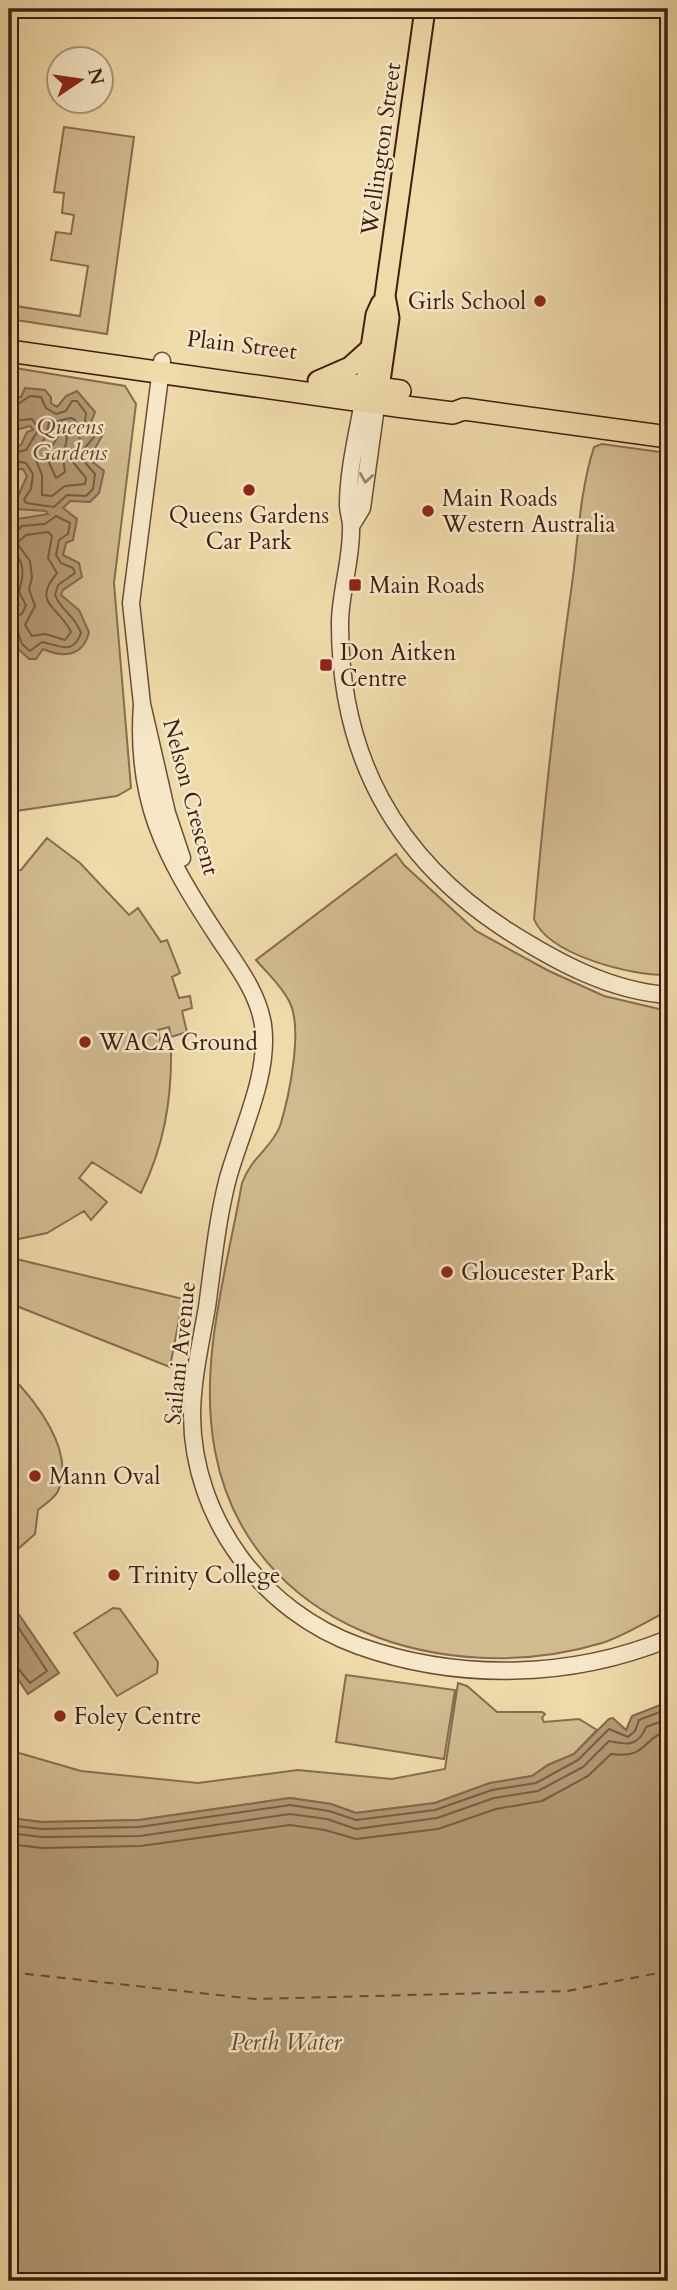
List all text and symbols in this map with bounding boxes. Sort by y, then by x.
north arrow [46,46,116,116]
street label: Wellington Street [353,61,408,238]
text: N [81,65,110,88]
place label: Girls School [408,286,526,317]
marker: Girls School [532,293,548,309]
street label: Plain Street [185,323,299,367]
park label: Queens Gardens [33,411,108,468]
one-way arrow [359,472,374,484]
marker: Queens Gardens Car Park [241,482,257,498]
place label: Main Roads Western Australia [441,483,615,540]
place label: Queens Gardens Car Park [169,500,329,557]
marker: Main Roads Western Australia [420,503,436,519]
place label: Main Roads [369,570,485,601]
marker: Main Roads [347,577,363,593]
place label: Don Aitken Centre [340,637,456,694]
marker: Don Aitken Centre [318,657,334,673]
street label: Nelson Crescent [155,715,227,879]
place label: WACA Ground [98,1027,259,1058]
marker: WACA Ground [77,1034,93,1050]
place label: Gloucester Park [461,1257,616,1288]
marker: Gloucester Park [439,1264,455,1280]
street label: Sailani Avenue [157,1280,203,1426]
place label: Mann Oval [49,1461,160,1492]
marker: Mann Oval [27,1468,43,1484]
place label: Trinity College [128,1560,280,1591]
marker: Trinity College [106,1567,122,1583]
place label: Foley Centre [74,1701,201,1732]
marker: Foley Centre [52,1708,68,1724]
water label: Perth Water [231,2026,343,2059]

